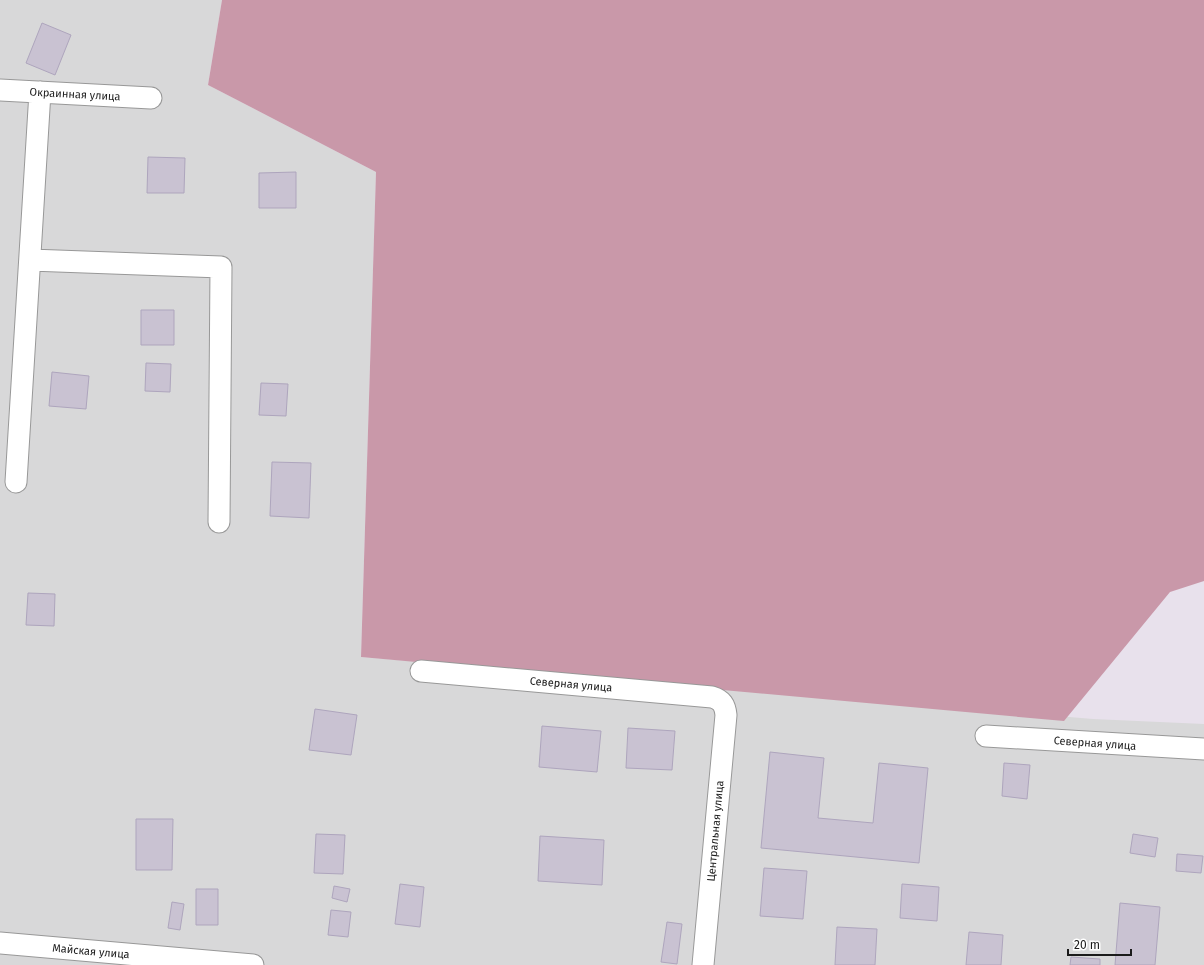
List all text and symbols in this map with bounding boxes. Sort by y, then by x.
street label: Окраинная улица [29,86,121,103]
street label: Северная улица [529,674,613,695]
street label: Северная улица [1053,734,1137,753]
street label: Центральная улица [705,780,726,882]
scale bar [1068,931,1131,957]
text: 20 m [1074,938,1100,952]
street label: Майская улица [52,942,130,961]

